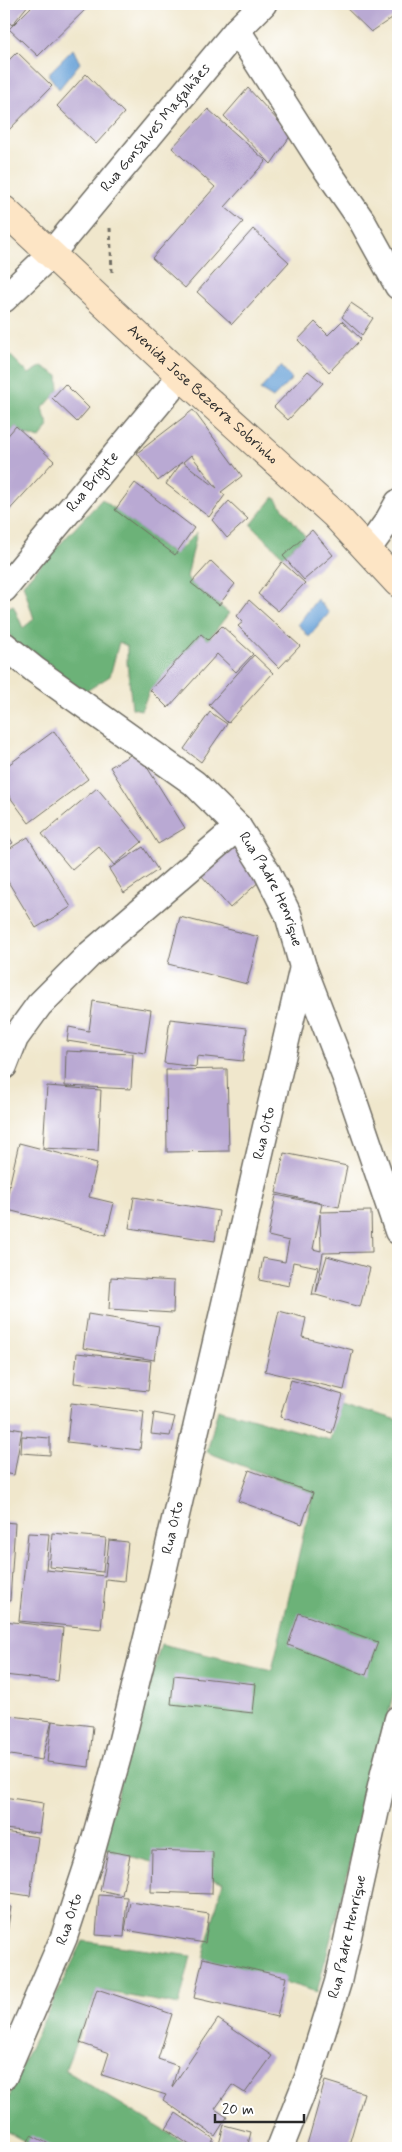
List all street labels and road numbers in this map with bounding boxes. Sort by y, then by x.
street label: Rua Gonsalves Magalhães [96,59,215,196]
street label: Avenida Jose Bezerra Sobrinho [123,320,282,469]
street label: Rua Brigite [62,448,124,516]
street label: Rua Padre Henrique [234,828,307,949]
street label: Rua Oito [249,1105,280,1162]
street label: Rua Oito [157,1499,189,1556]
street label: Rua Padre Henrique [323,1873,371,2001]
street label: Rua Oito [52,1891,88,1949]

